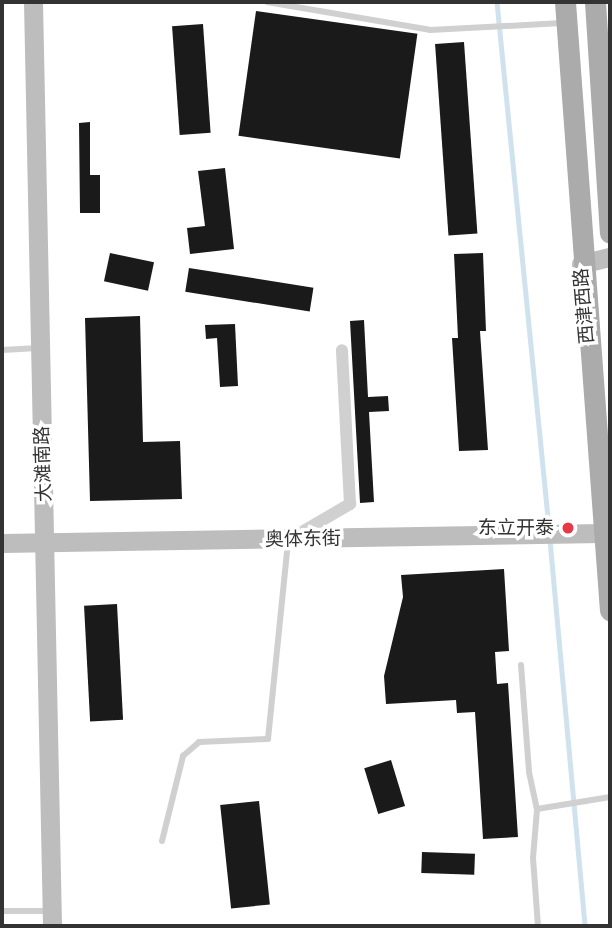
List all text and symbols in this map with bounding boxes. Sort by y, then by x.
street label: 西津西路 [569,267,599,345]
street label: 大滩南路 [30,426,56,502]
place label: 东立开泰 [478,517,554,539]
marker: 东立开泰 [560,520,576,536]
street label: 奥体东街 [265,527,341,551]

